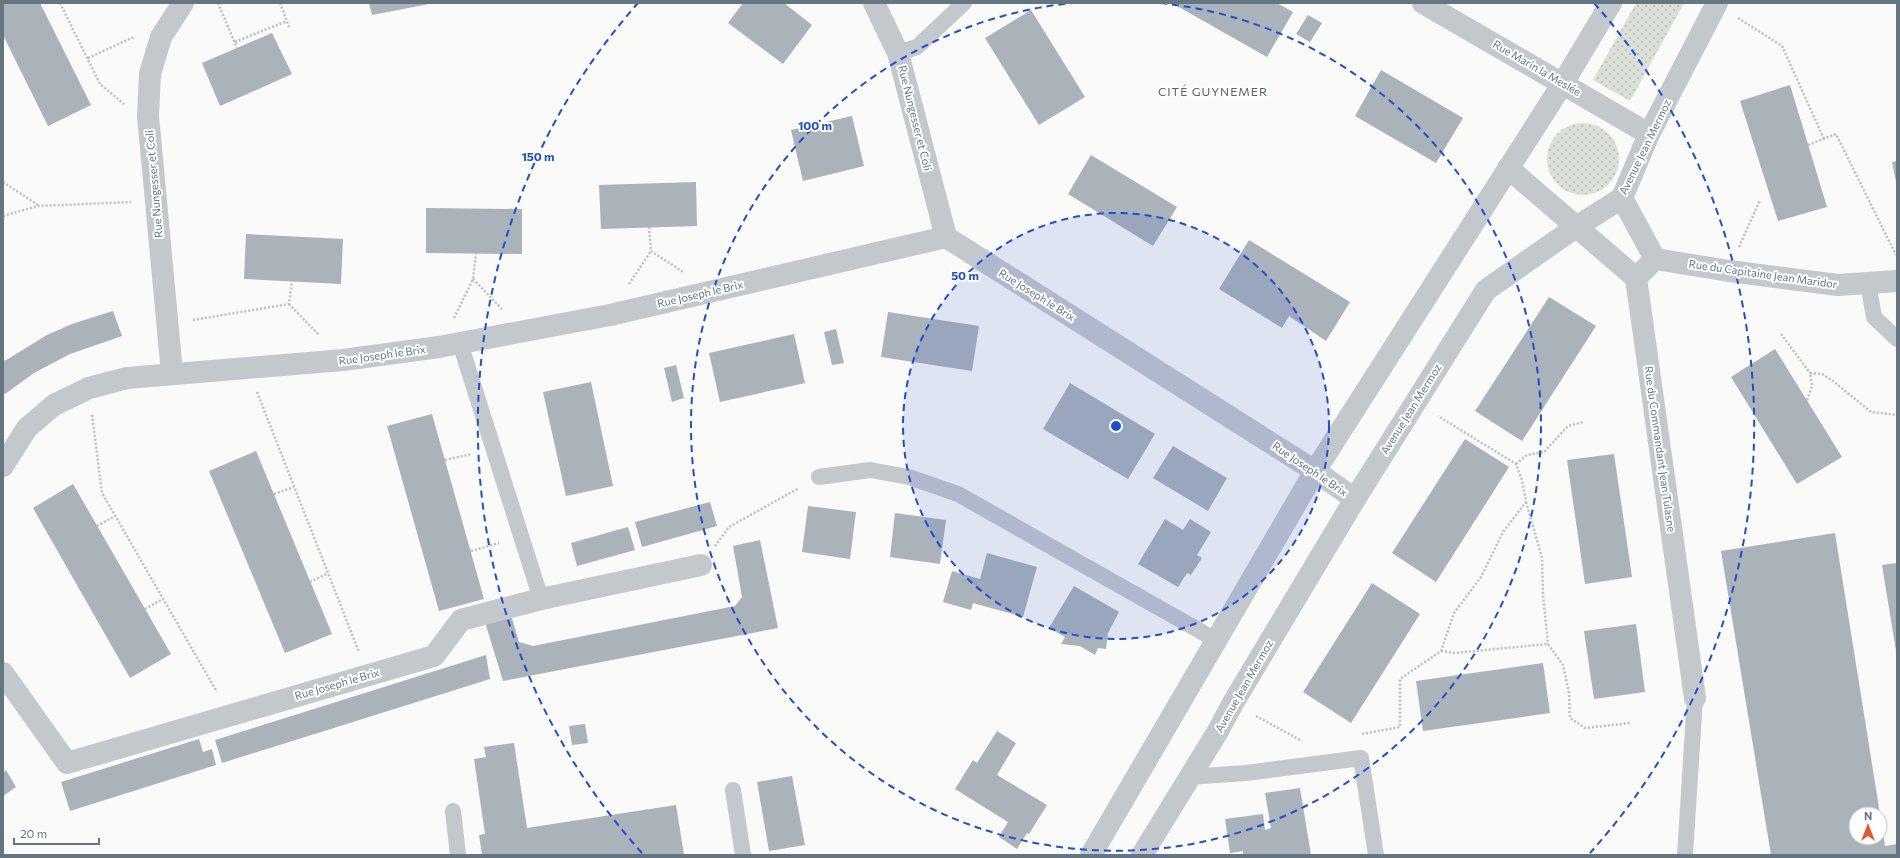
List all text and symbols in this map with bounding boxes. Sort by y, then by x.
street label: Rue Marin la Meslée [1491,37,1584,98]
street label: Rue Nungesser et Coli [896,64,935,172]
district label: CITÉ GUYNEMER [1158,84,1268,98]
street label: Avenue Jean Mermoz [1616,97,1674,197]
text: 100 m [798,118,832,132]
street label: Rue Nungesser et Coli [142,129,165,238]
text: 150 m [521,149,555,163]
street label: Rue du Capitaine Jean Maridor [1688,257,1839,291]
street label: Rue Joseph le Brix [996,266,1078,324]
text: 50 m [951,268,979,282]
street label: Rue Joseph le Brix [656,277,744,311]
street label: Rue Joseph le Brix [338,342,427,368]
street label: Avenue Jean Mermoz [1377,361,1445,457]
street label: Rue du Commandant Jean Tulasne [1641,365,1679,533]
centre of rings [1109,419,1123,433]
street label: Rue Joseph le Brix [1270,439,1350,499]
street label: Avenue Jean Mermoz [1212,637,1276,735]
street label: Rue Joseph le Brix [293,665,381,703]
north arrow [1848,806,1888,846]
text: N [1864,809,1872,822]
scale bar [14,820,99,846]
text: 20 m [20,826,47,840]

